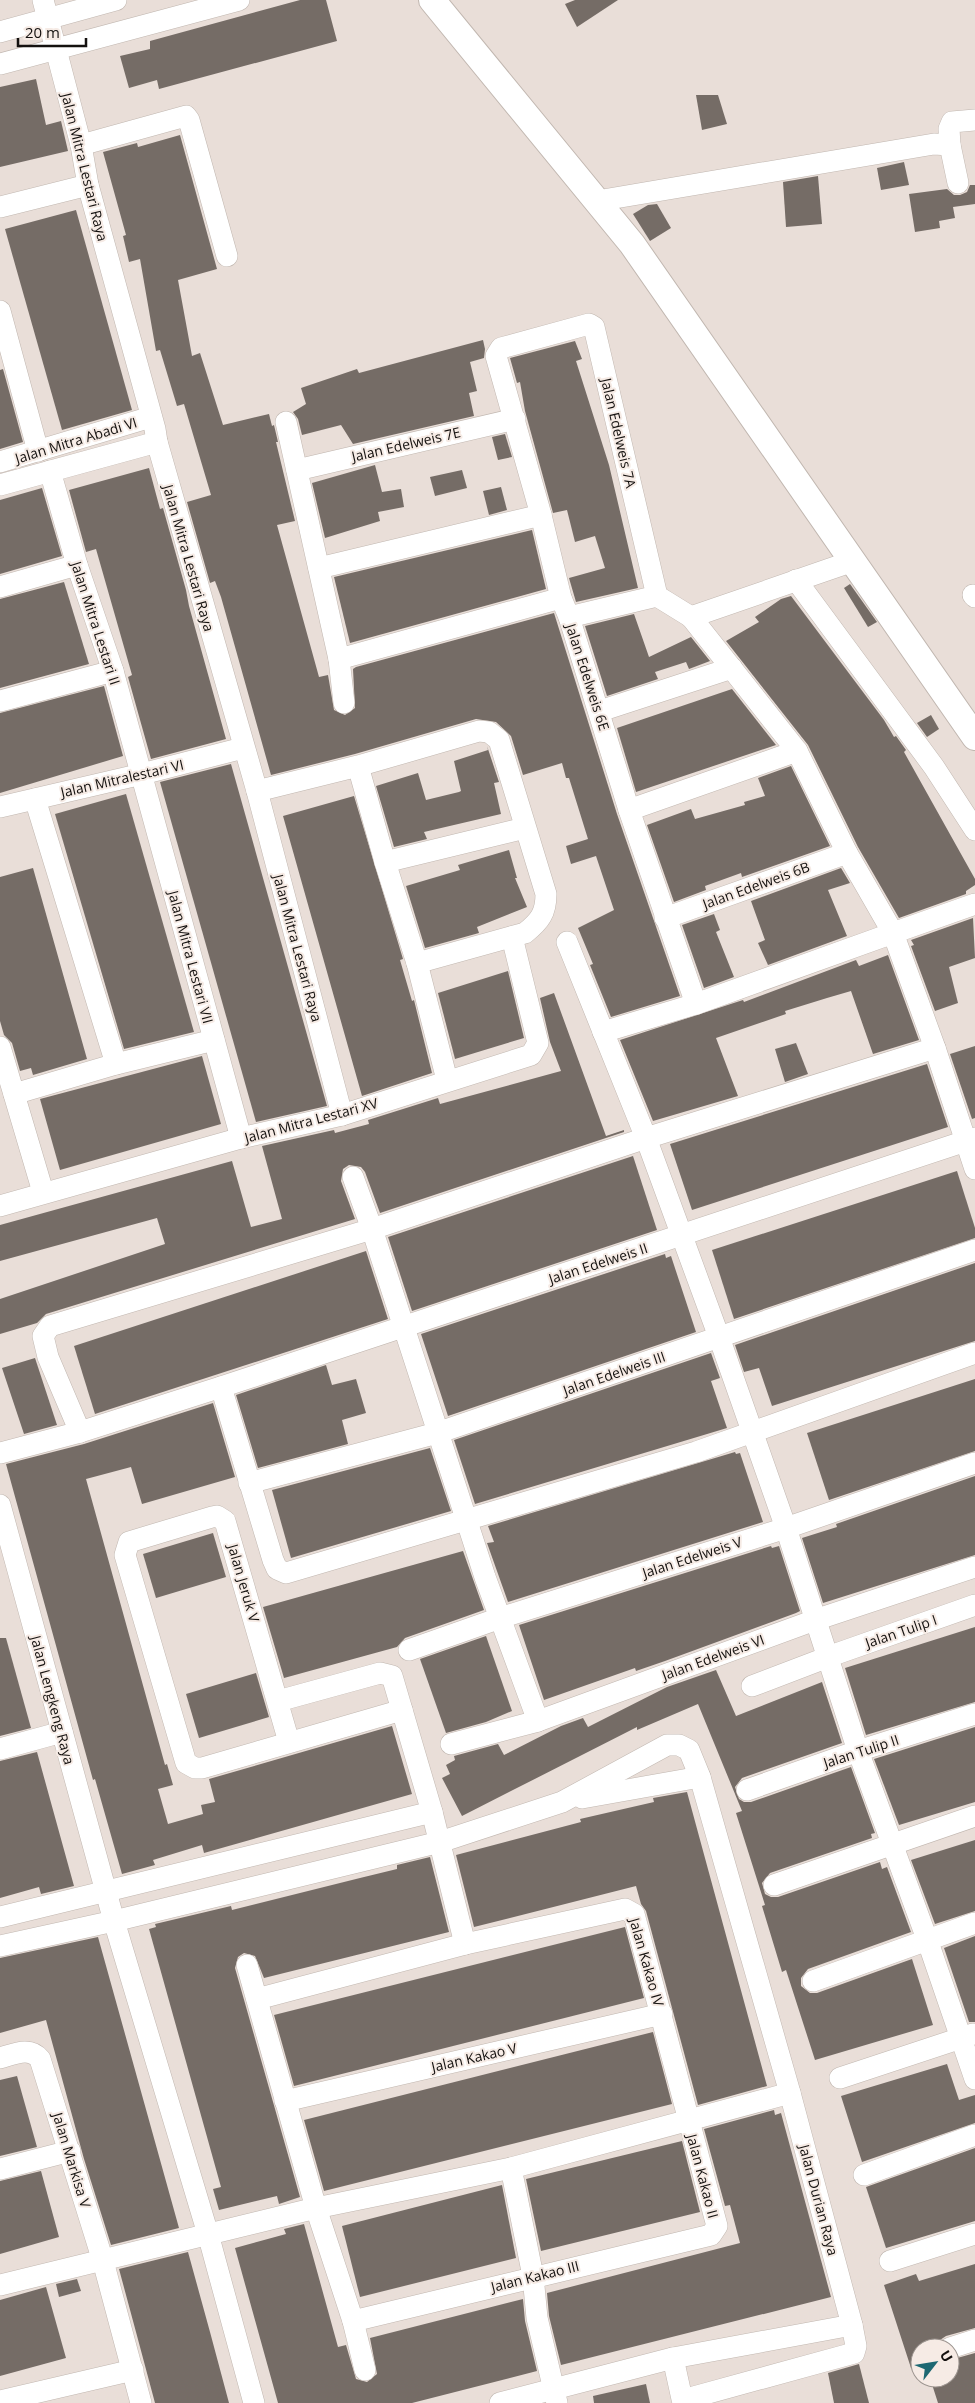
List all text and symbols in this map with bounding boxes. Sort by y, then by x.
scale bar [18,15,85,47]
text: 20 m [25,22,60,42]
street label: Jalan Mitra Lestari Raya [57,89,113,243]
street label: Jalan Edelweis 7A [597,374,641,490]
street label: Jalan Mitra Abadi VI [11,412,139,468]
street label: Jalan Edelweis 7E [348,422,462,466]
street label: Jalan Mitra Lestari Raya [158,480,219,634]
street label: Jalan Mitra Lestari II [66,557,125,687]
street label: Jalan Edelweis 6E [561,619,614,733]
street label: Jalan Mitralestari VI [57,755,185,802]
street label: Jalan Edelweis 6B [698,857,812,914]
street label: Jalan Mitra Lestari Raya [269,870,327,1024]
street label: Jalan Mitra Lestari VII [164,886,218,1026]
street label: Jalan Mitra Lestari XV [240,1093,380,1147]
street label: Jalan Edelweis II [544,1238,650,1289]
street label: Jalan Edelweis III [558,1347,668,1400]
street label: Jalan Edelweis V [638,1532,745,1583]
street label: Jalan Jeruk V [223,1540,264,1625]
street label: Jalan Tulip I [861,1610,939,1653]
street label: Jalan Edelweis VI [657,1630,767,1685]
street label: Jalan Lengkeng Raya [26,1632,79,1767]
street label: Jalan Tulip II [819,1730,901,1773]
street label: Jalan Kakao IV [625,1914,669,2009]
street label: Jalan Kakao V [428,2038,519,2076]
street label: Jalan Markisa V [48,2108,96,2210]
street label: Jalan Kakao II [682,2130,723,2220]
street label: Jalan Durian Raya [795,2140,843,2258]
street label: Jalan Kakao III [487,2256,581,2297]
north arrow [910,2338,960,2388]
text: U [936,2347,957,2365]

